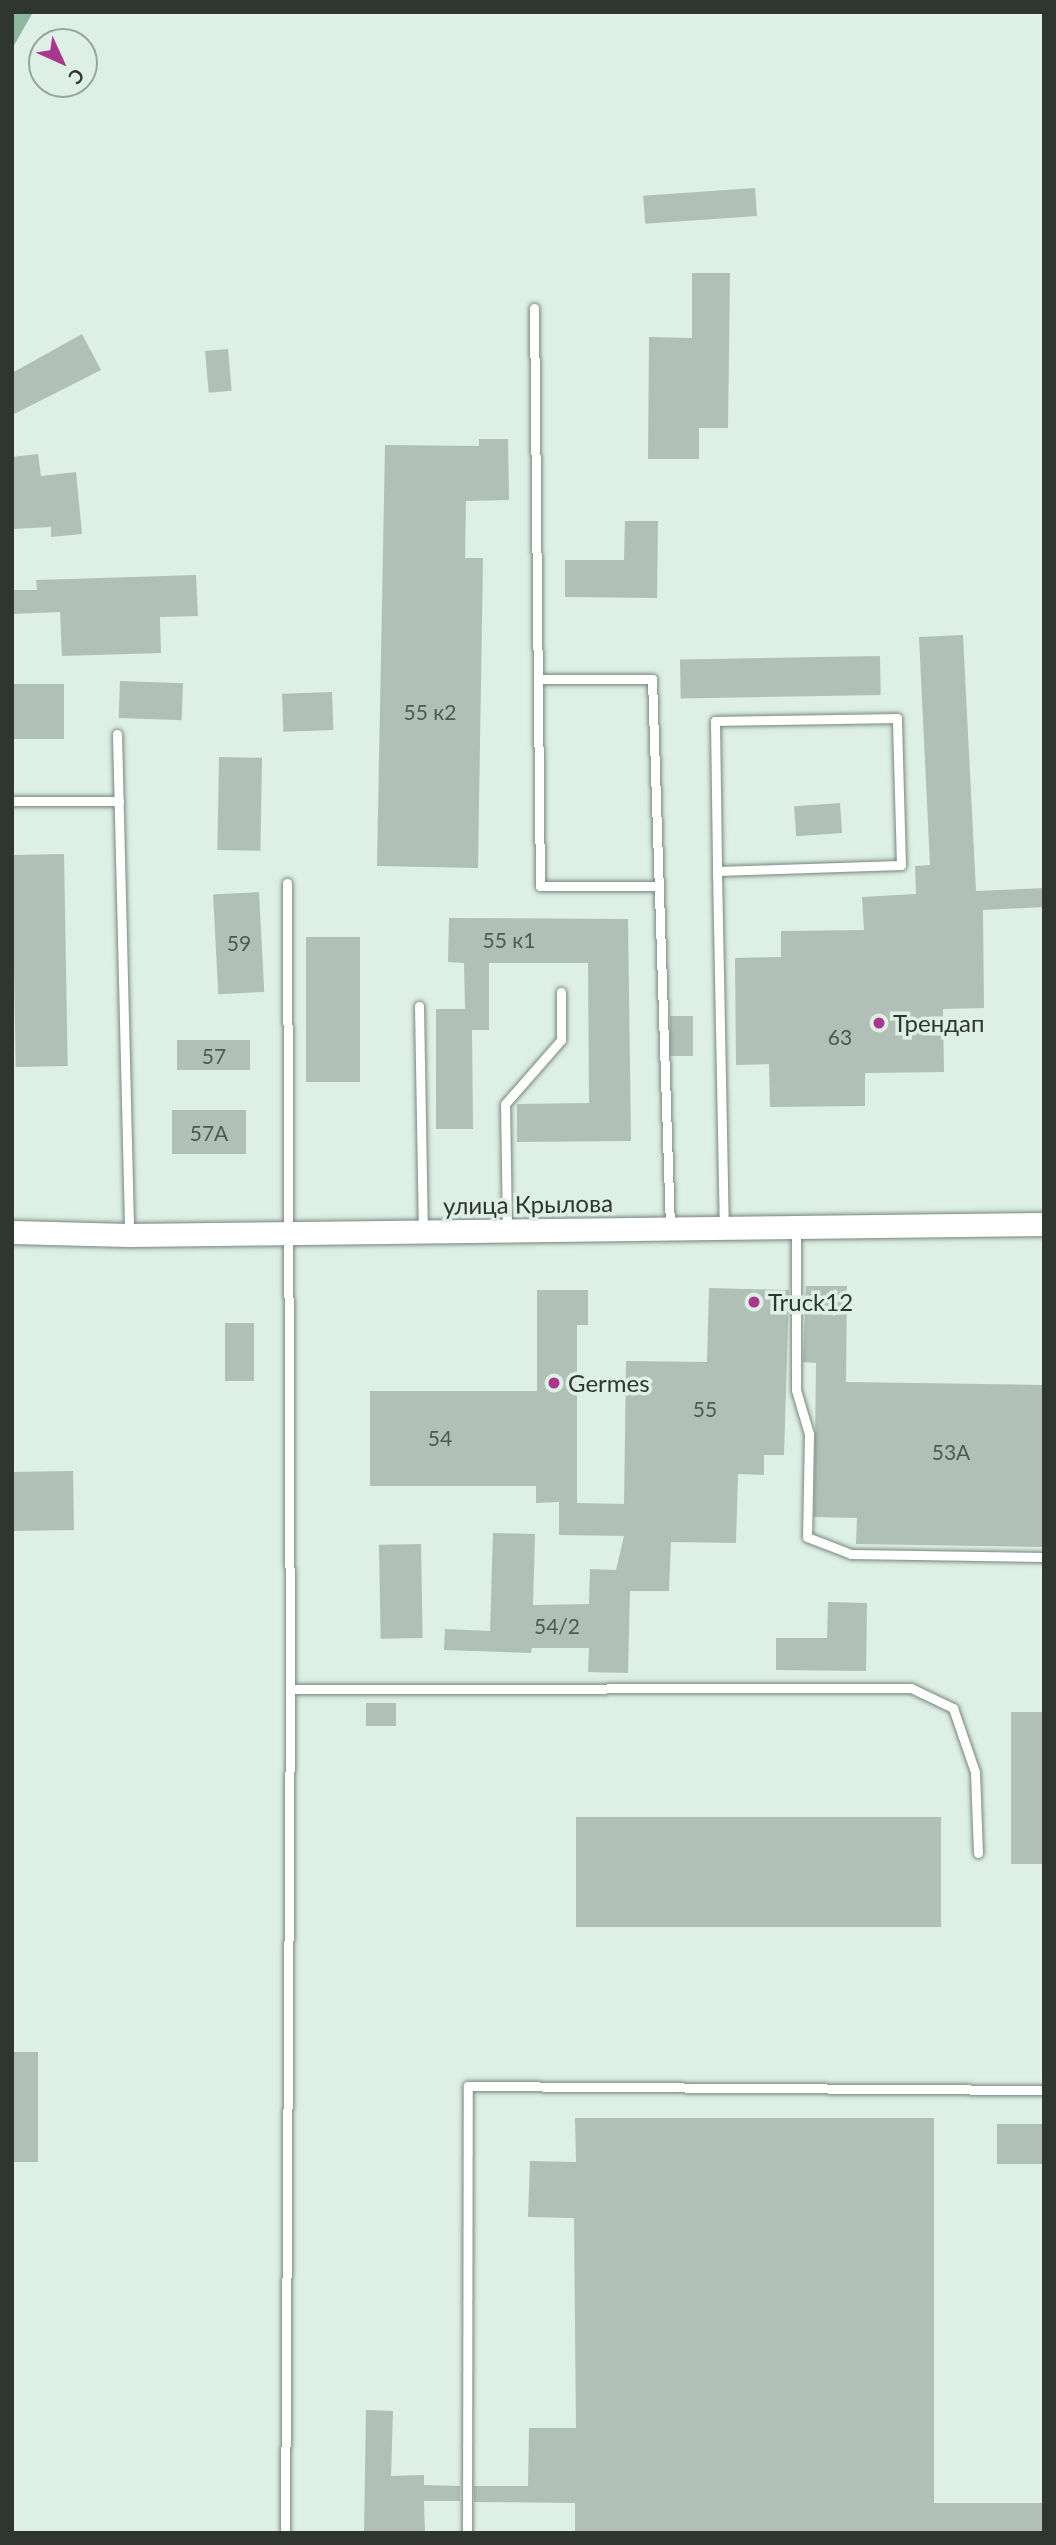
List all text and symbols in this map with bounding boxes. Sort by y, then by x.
north arrow [28,28,98,98]
text: С [64,64,89,89]
house number: 55 к2 [404,699,456,725]
house number: 55 к1 [483,927,535,953]
house number: 59 [227,930,251,956]
place label: Трендап [893,1009,984,1037]
marker: Трендап [871,1015,887,1031]
house number: 63 [828,1024,852,1050]
house number: 57 [202,1043,226,1069]
house number: 57А [190,1120,228,1146]
street label: улица Крылова [443,1188,613,1220]
place label: Truck12 [768,1288,853,1316]
marker: Truck12 [746,1294,762,1310]
place label: Germes [568,1369,650,1397]
marker: Germes [546,1375,562,1391]
house number: 55 [693,1396,717,1422]
house number: 54 [428,1425,452,1451]
house number: 53А [932,1439,970,1465]
house number: 54/2 [534,1613,580,1639]

